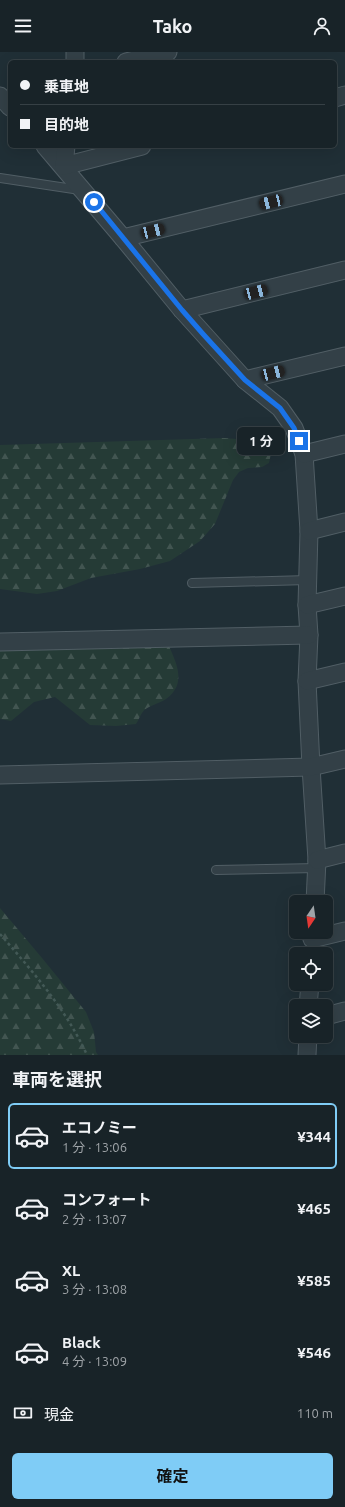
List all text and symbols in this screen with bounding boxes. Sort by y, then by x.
icon: menu [12,15,34,37]
icon: person [311,15,333,37]
text: Tako [153,16,192,36]
text: 乗車地 [44,78,89,95]
text: 目的地 [44,116,89,133]
route start [85,193,103,211]
car [258,193,284,211]
car [140,222,166,240]
car [243,283,269,301]
car [260,364,286,382]
callout: 1 分 [237,427,285,455]
route end [290,432,308,450]
text: 1 分 [249,434,273,448]
north arrow [289,895,333,939]
map controls [289,895,333,1043]
button: locate [289,947,333,991]
button: layers [289,999,333,1043]
text: 車両を選択 [12,1069,102,1089]
icon: car [14,1118,50,1154]
text: エコノミー [62,1119,137,1136]
text: ¥344 [297,1128,331,1145]
text: 1 分 · 13:06 [62,1140,127,1154]
icon: car [14,1190,50,1226]
text: コンフォート [62,1191,152,1208]
text: ¥465 [297,1200,331,1217]
text: 2 分 · 13:07 [62,1212,127,1226]
icon: car [14,1262,50,1298]
text: XL [62,1262,80,1279]
text: ¥585 [297,1272,331,1289]
text: 3 分 · 13:08 [62,1282,127,1296]
icon: car [14,1334,50,1370]
text: Black [62,1334,101,1351]
text: ¥546 [297,1344,331,1361]
text: 4 分 · 13:09 [62,1354,127,1368]
icon: cash [12,1402,34,1424]
text: 現金 [44,1406,74,1423]
text: 110 m [297,1406,333,1420]
button: 確定 [12,1453,333,1499]

